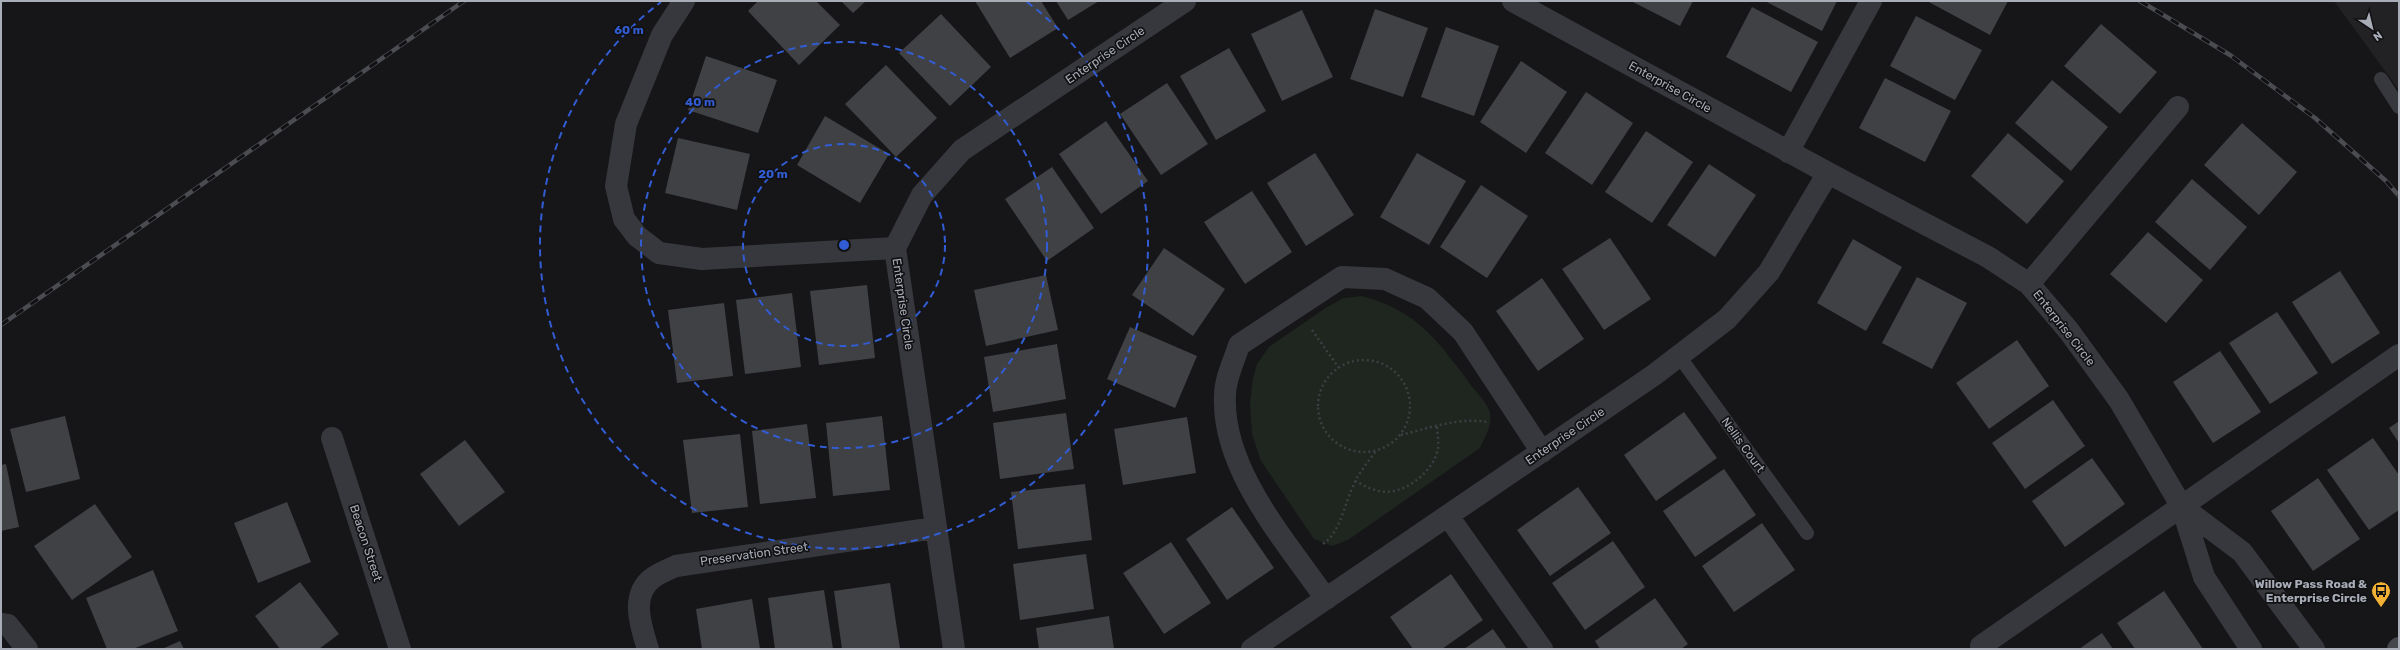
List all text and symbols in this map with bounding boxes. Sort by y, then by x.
north arrow [2352,8,2392,48]
text: 60 m [614,23,644,37]
street label: Enterprise Circle [1063,23,1147,87]
text: N [2370,28,2384,43]
street label: Enterprise Circle [1626,58,1714,116]
text: 40 m [685,95,715,109]
text: 20 m [758,167,788,181]
centre of rings [837,238,851,252]
street label: Enterprise Circle [890,257,916,351]
street label: Enterprise Circle [2030,287,2098,369]
street label: Enterprise Circle [1523,404,1607,468]
street label: Nellis Court [1718,415,1768,475]
street label: Beacon Street [347,503,385,583]
street label: Preservation Street [699,539,809,568]
place label: Willow Pass Road & Enterprise Circle [2255,577,2367,605]
bus stop icon: Willow Pass Road & Enterprise Circle [2370,580,2392,608]

